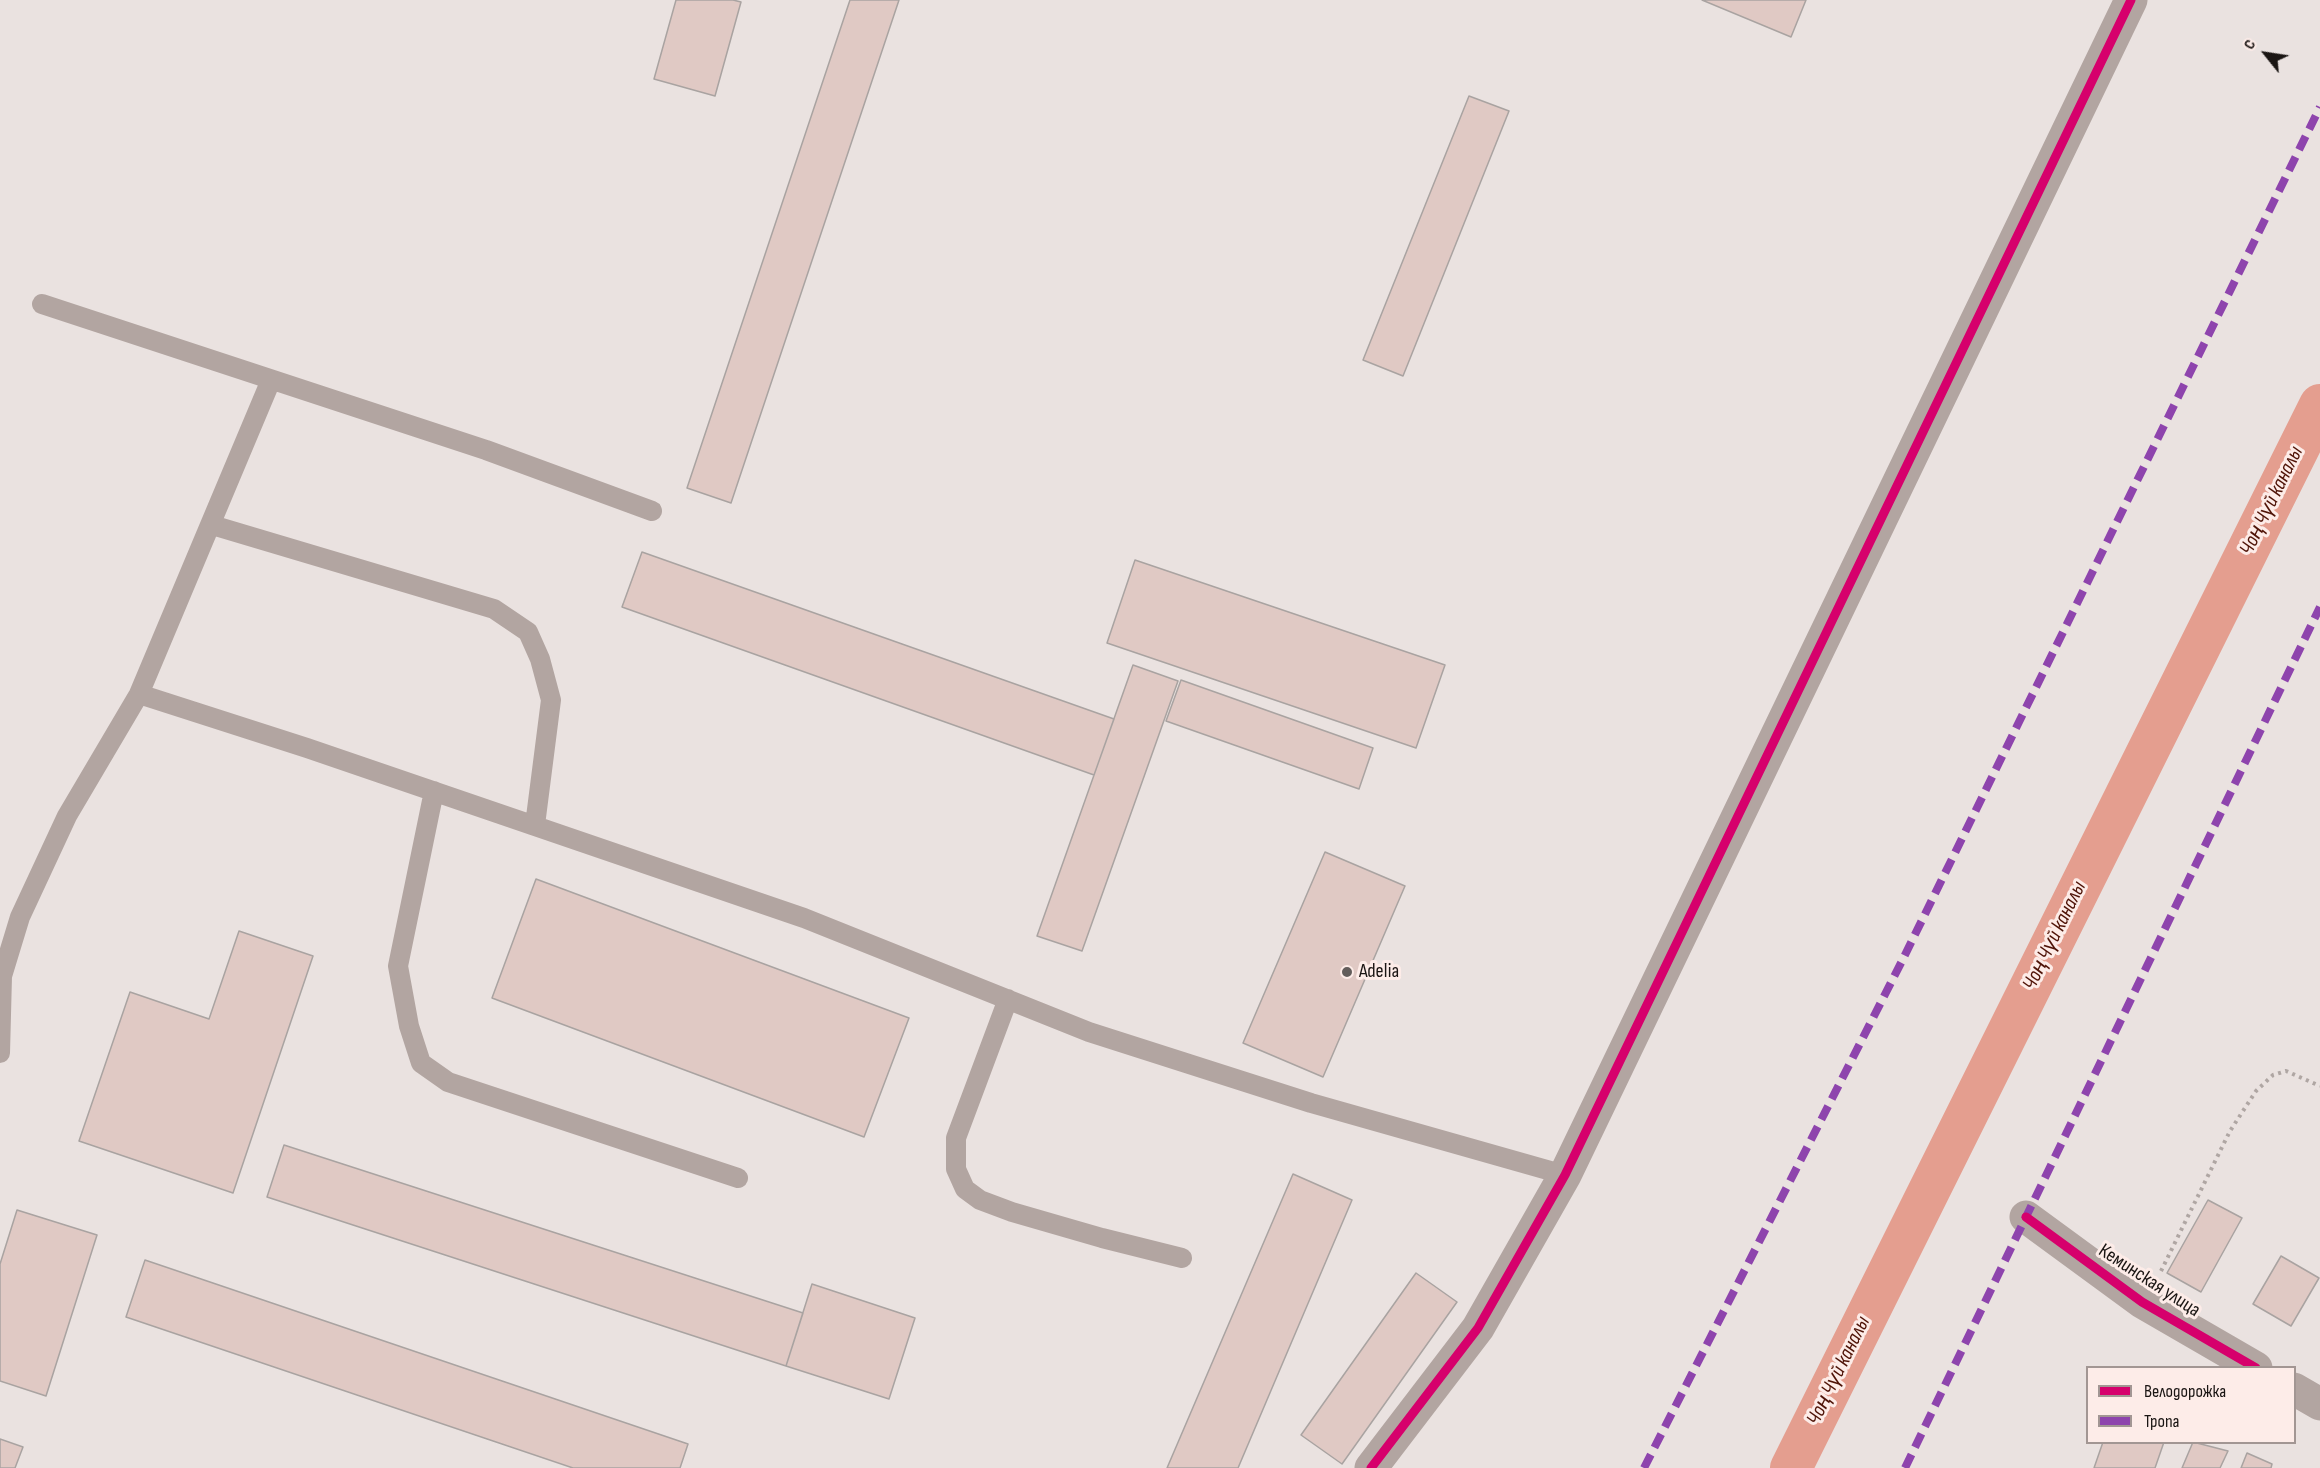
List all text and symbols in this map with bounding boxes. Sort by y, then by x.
north arrow [2236,24,2296,84]
text: С [2240,36,2260,53]
water label: Чоң Чүй каналы [2235,442,2309,560]
water label: Чоң Чүй каналы [2018,877,2092,995]
place label: Adelia [1359,960,1399,984]
marker: Adelia [1340,965,1354,979]
street label: Кеминская улица [2094,1239,2204,1323]
water label: Чоң Чүй каналы [1802,1312,1876,1430]
legend [2086,1366,2296,1444]
text: Велодорожка [2144,1381,2226,1402]
text: Тропа [2144,1411,2180,1432]

